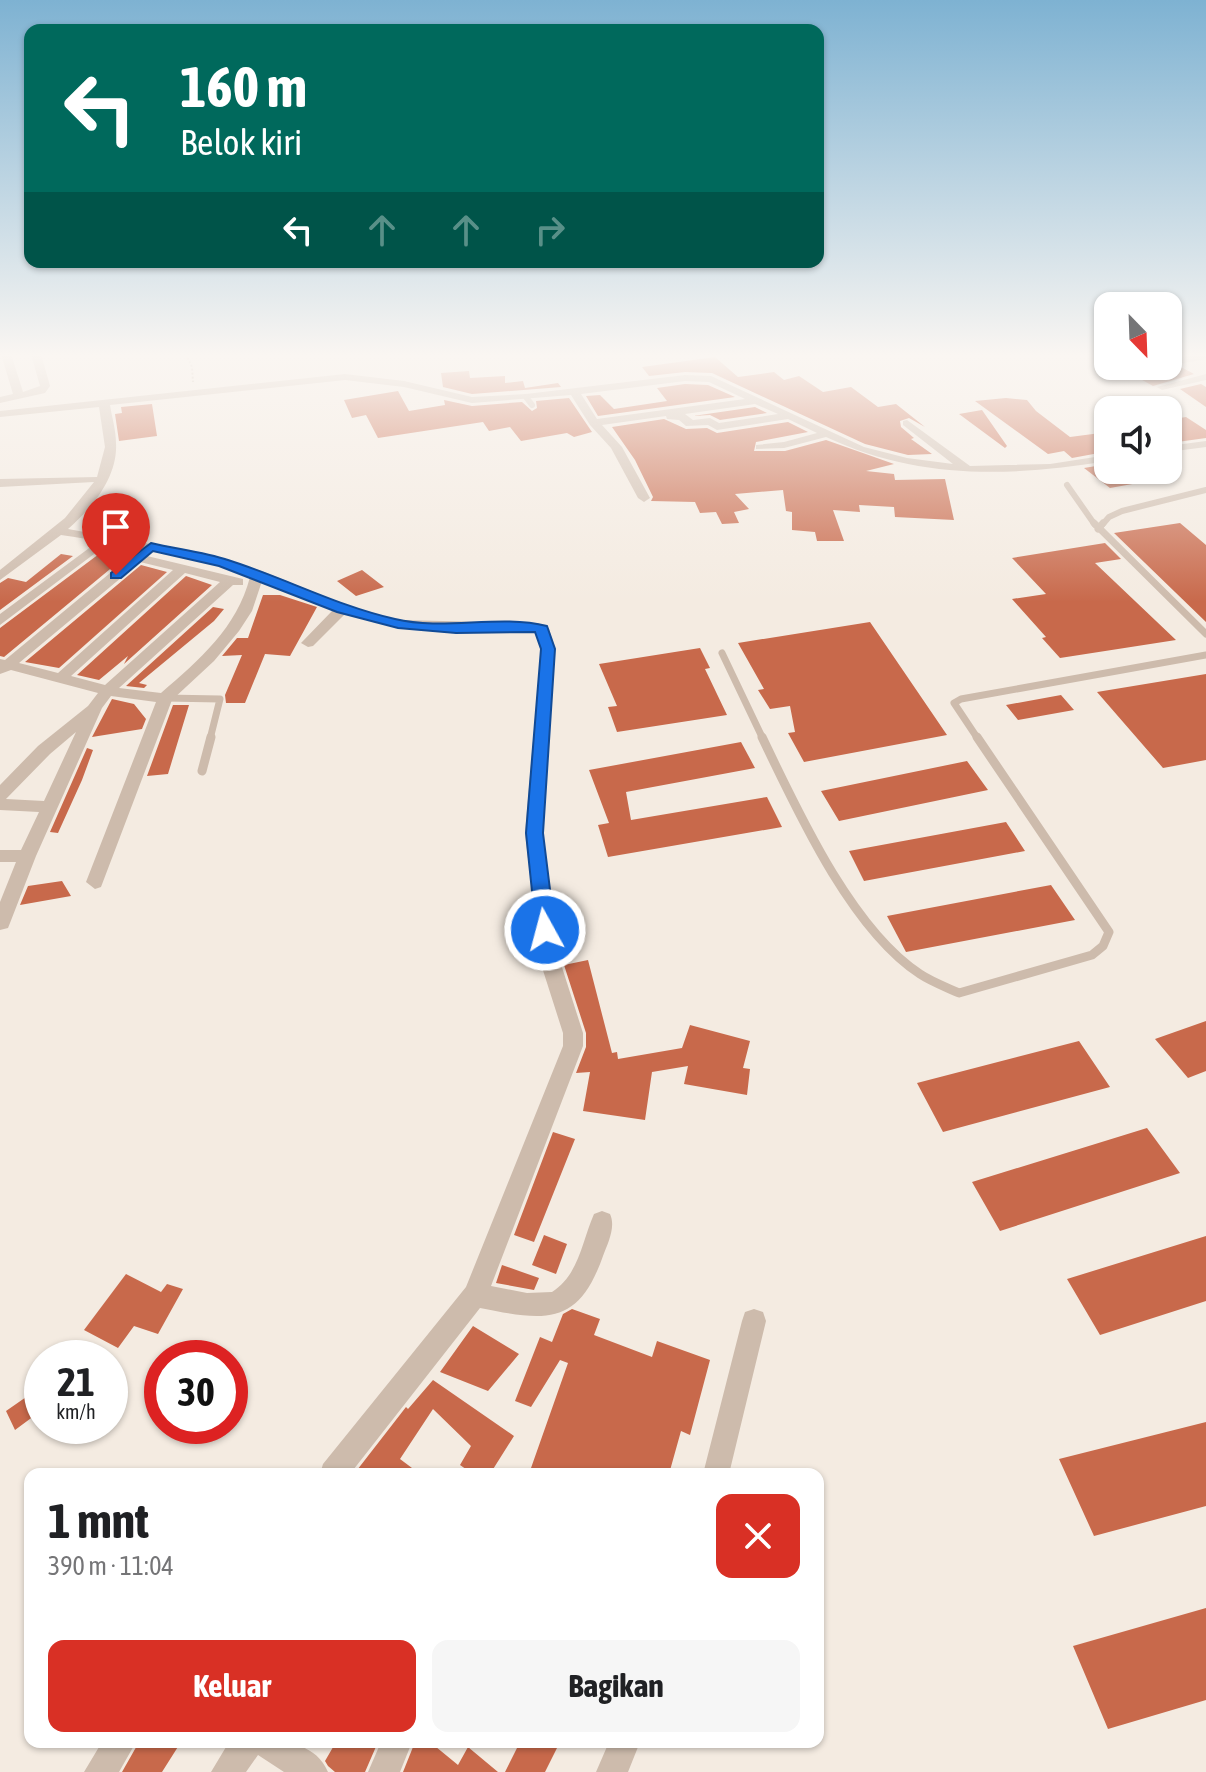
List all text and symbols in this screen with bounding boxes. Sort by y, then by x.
text: 160 m [180,55,307,119]
icon: left [48,56,152,160]
text: Belok kiri [180,121,302,163]
icon: left [276,208,320,252]
icon: ahead [360,208,404,252]
icon: ahead [444,208,488,252]
icon: right [528,208,572,252]
north arrow [1094,292,1182,380]
map controls [1094,292,1182,484]
button: sound [1094,396,1182,484]
pin [82,493,150,575]
icon: arrive [94,505,138,549]
position arrow [503,888,587,972]
speed limit sign: 30 [144,1340,248,1444]
text: 21 [57,1359,95,1404]
text: km/h [56,1400,96,1423]
text: 1 mnt [48,1493,149,1548]
button: close [716,1494,800,1578]
text: 390 m · 11:04 [48,1551,174,1581]
button: Keluar [48,1640,416,1732]
button: Bagikan [432,1640,800,1732]

